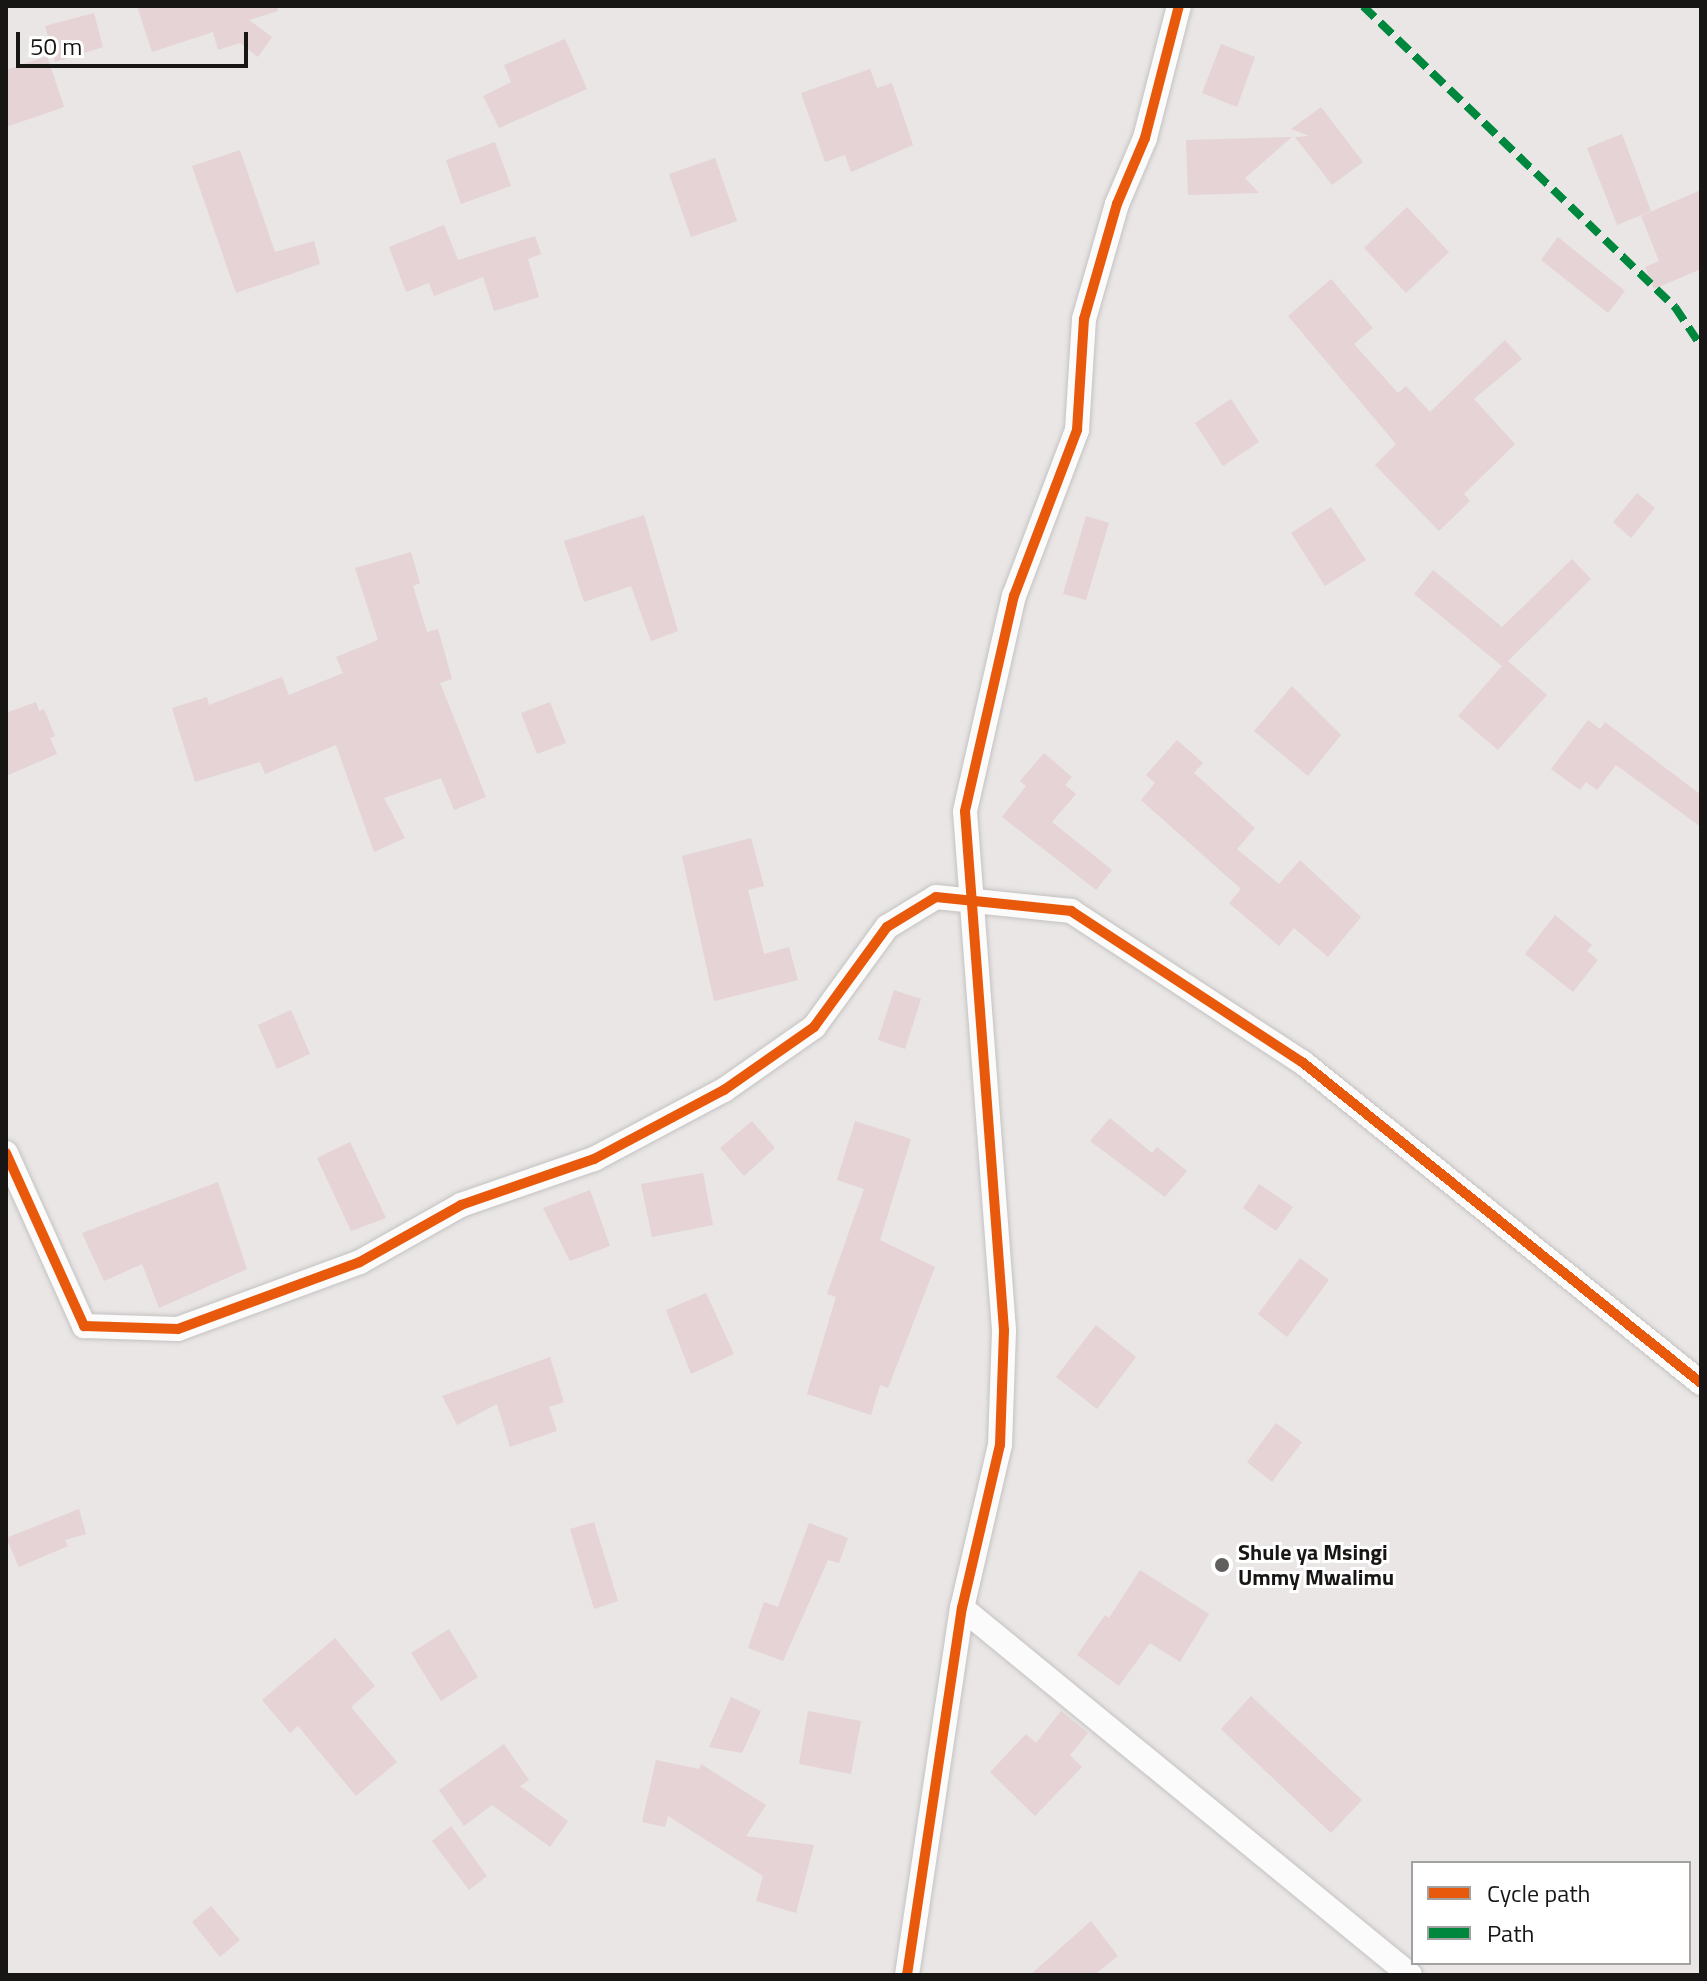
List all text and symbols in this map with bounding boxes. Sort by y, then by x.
scale bar [20,16,252,66]
text: 50 m [30,28,82,64]
place label: Shule ya Msingi Ummy Mwalimu [1238,1539,1394,1590]
marker: Shule ya Msingi Ummy Mwalimu [1213,1556,1231,1574]
legend [1411,1861,1691,1965]
text: Cycle path [1487,1875,1590,1911]
text: Path [1487,1915,1534,1951]

